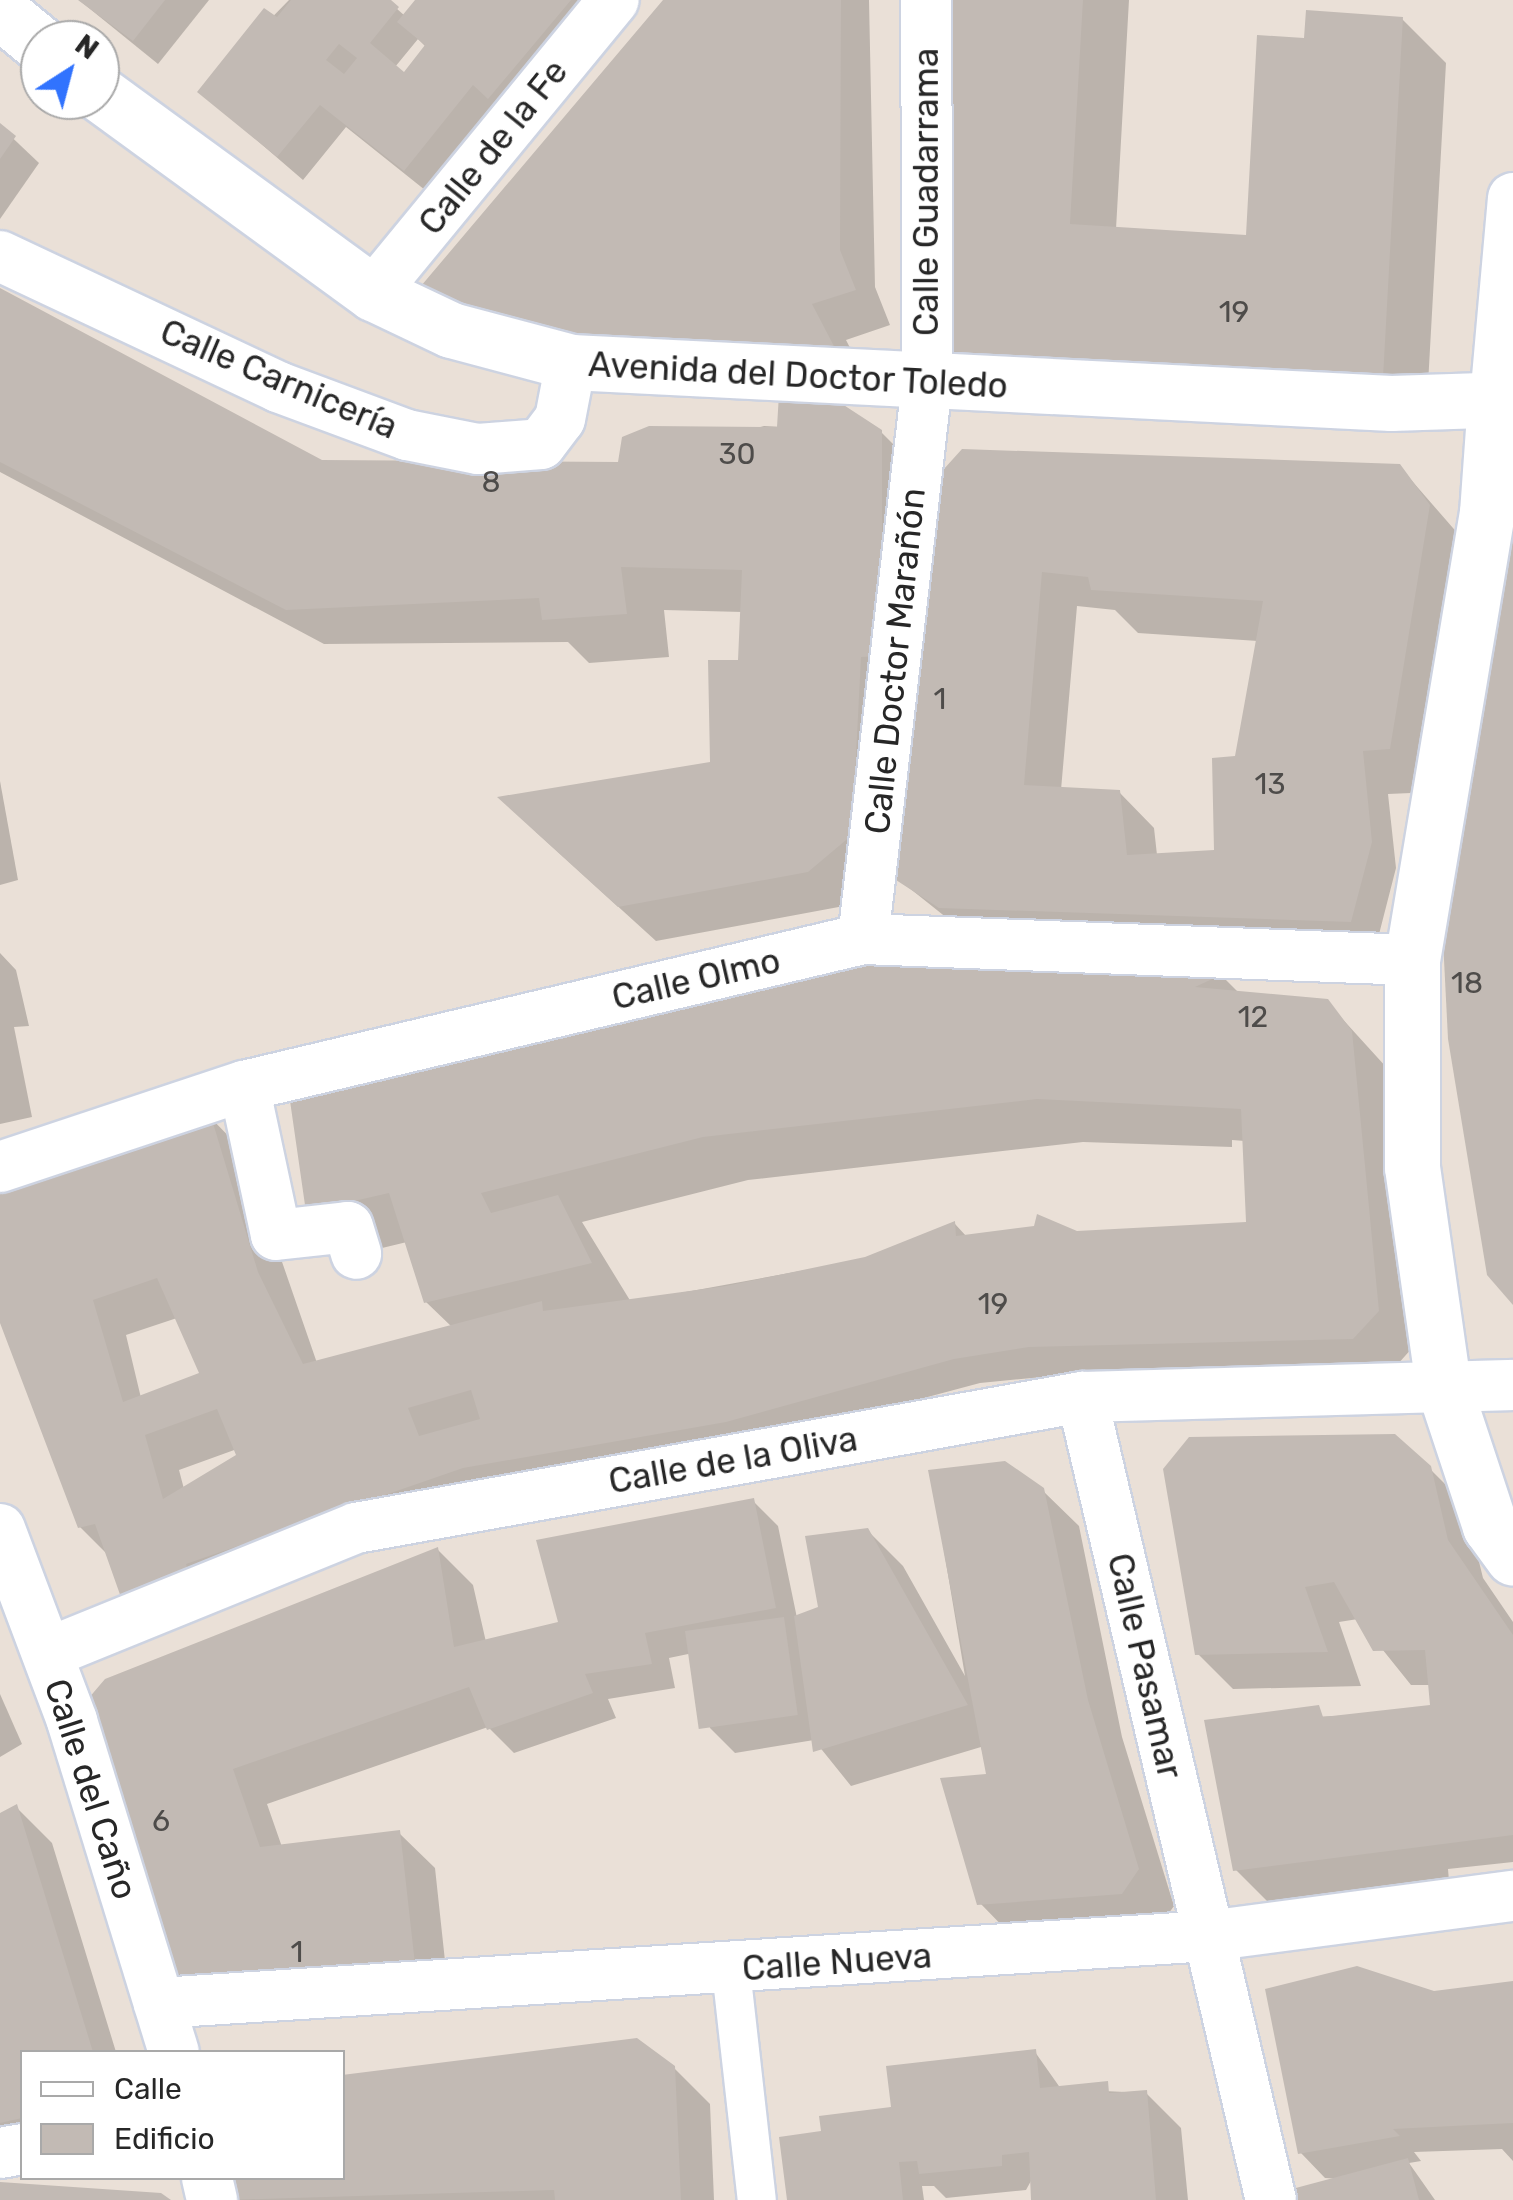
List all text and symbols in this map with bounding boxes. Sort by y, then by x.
north arrow [20,20,120,120]
text: N [69,28,105,66]
street label: Calle Guadarrama [905,48,947,336]
street label: Calle de la Fe [410,51,576,243]
house number: 19 [1219,294,1249,330]
street label: Calle Carnicería [154,310,404,448]
street label: Avenida del Doctor Toledo [586,343,1010,407]
house number: 30 [718,436,756,472]
house number: 8 [481,464,501,500]
street label: Calle Doctor Marañón [856,485,934,837]
house number: 1 [934,681,946,717]
house number: 13 [1255,766,1285,802]
street label: Calle Olmo [608,939,784,1019]
house number: 18 [1451,965,1483,1001]
house number: 12 [1238,999,1268,1035]
house number: 19 [978,1286,1008,1322]
street label: Calle de la Oliva [605,1417,861,1503]
street label: Calle Pasamar [1099,1549,1191,1783]
street label: Calle del Caño [36,1673,146,1905]
house number: 6 [152,1803,170,1839]
house number: 1 [291,1934,303,1970]
street label: Calle Nueva [741,1934,933,1990]
legend [20,2050,345,2180]
text: Calle [114,2071,182,2107]
text: Edificio [114,2121,215,2157]

